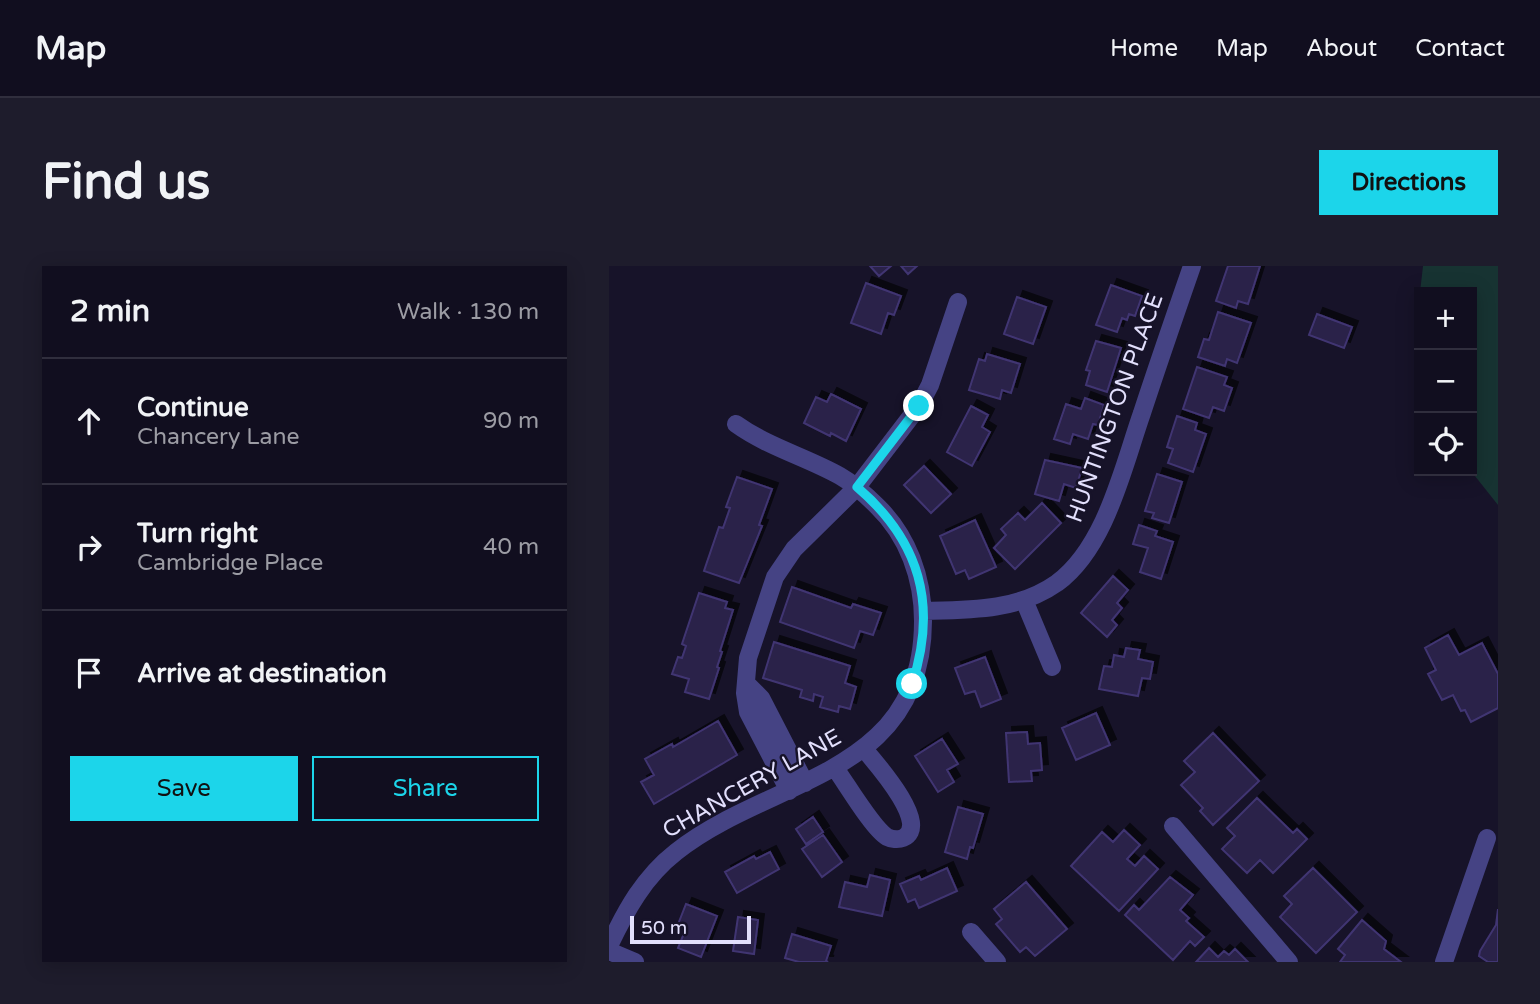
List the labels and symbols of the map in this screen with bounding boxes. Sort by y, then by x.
street label: HUNTINGTON PLACE [1060,289,1170,527]
route end [903,390,934,421]
route start [896,668,927,699]
street label: CHANCERY LANE [658,723,846,845]
scale bar [630,913,751,945]

